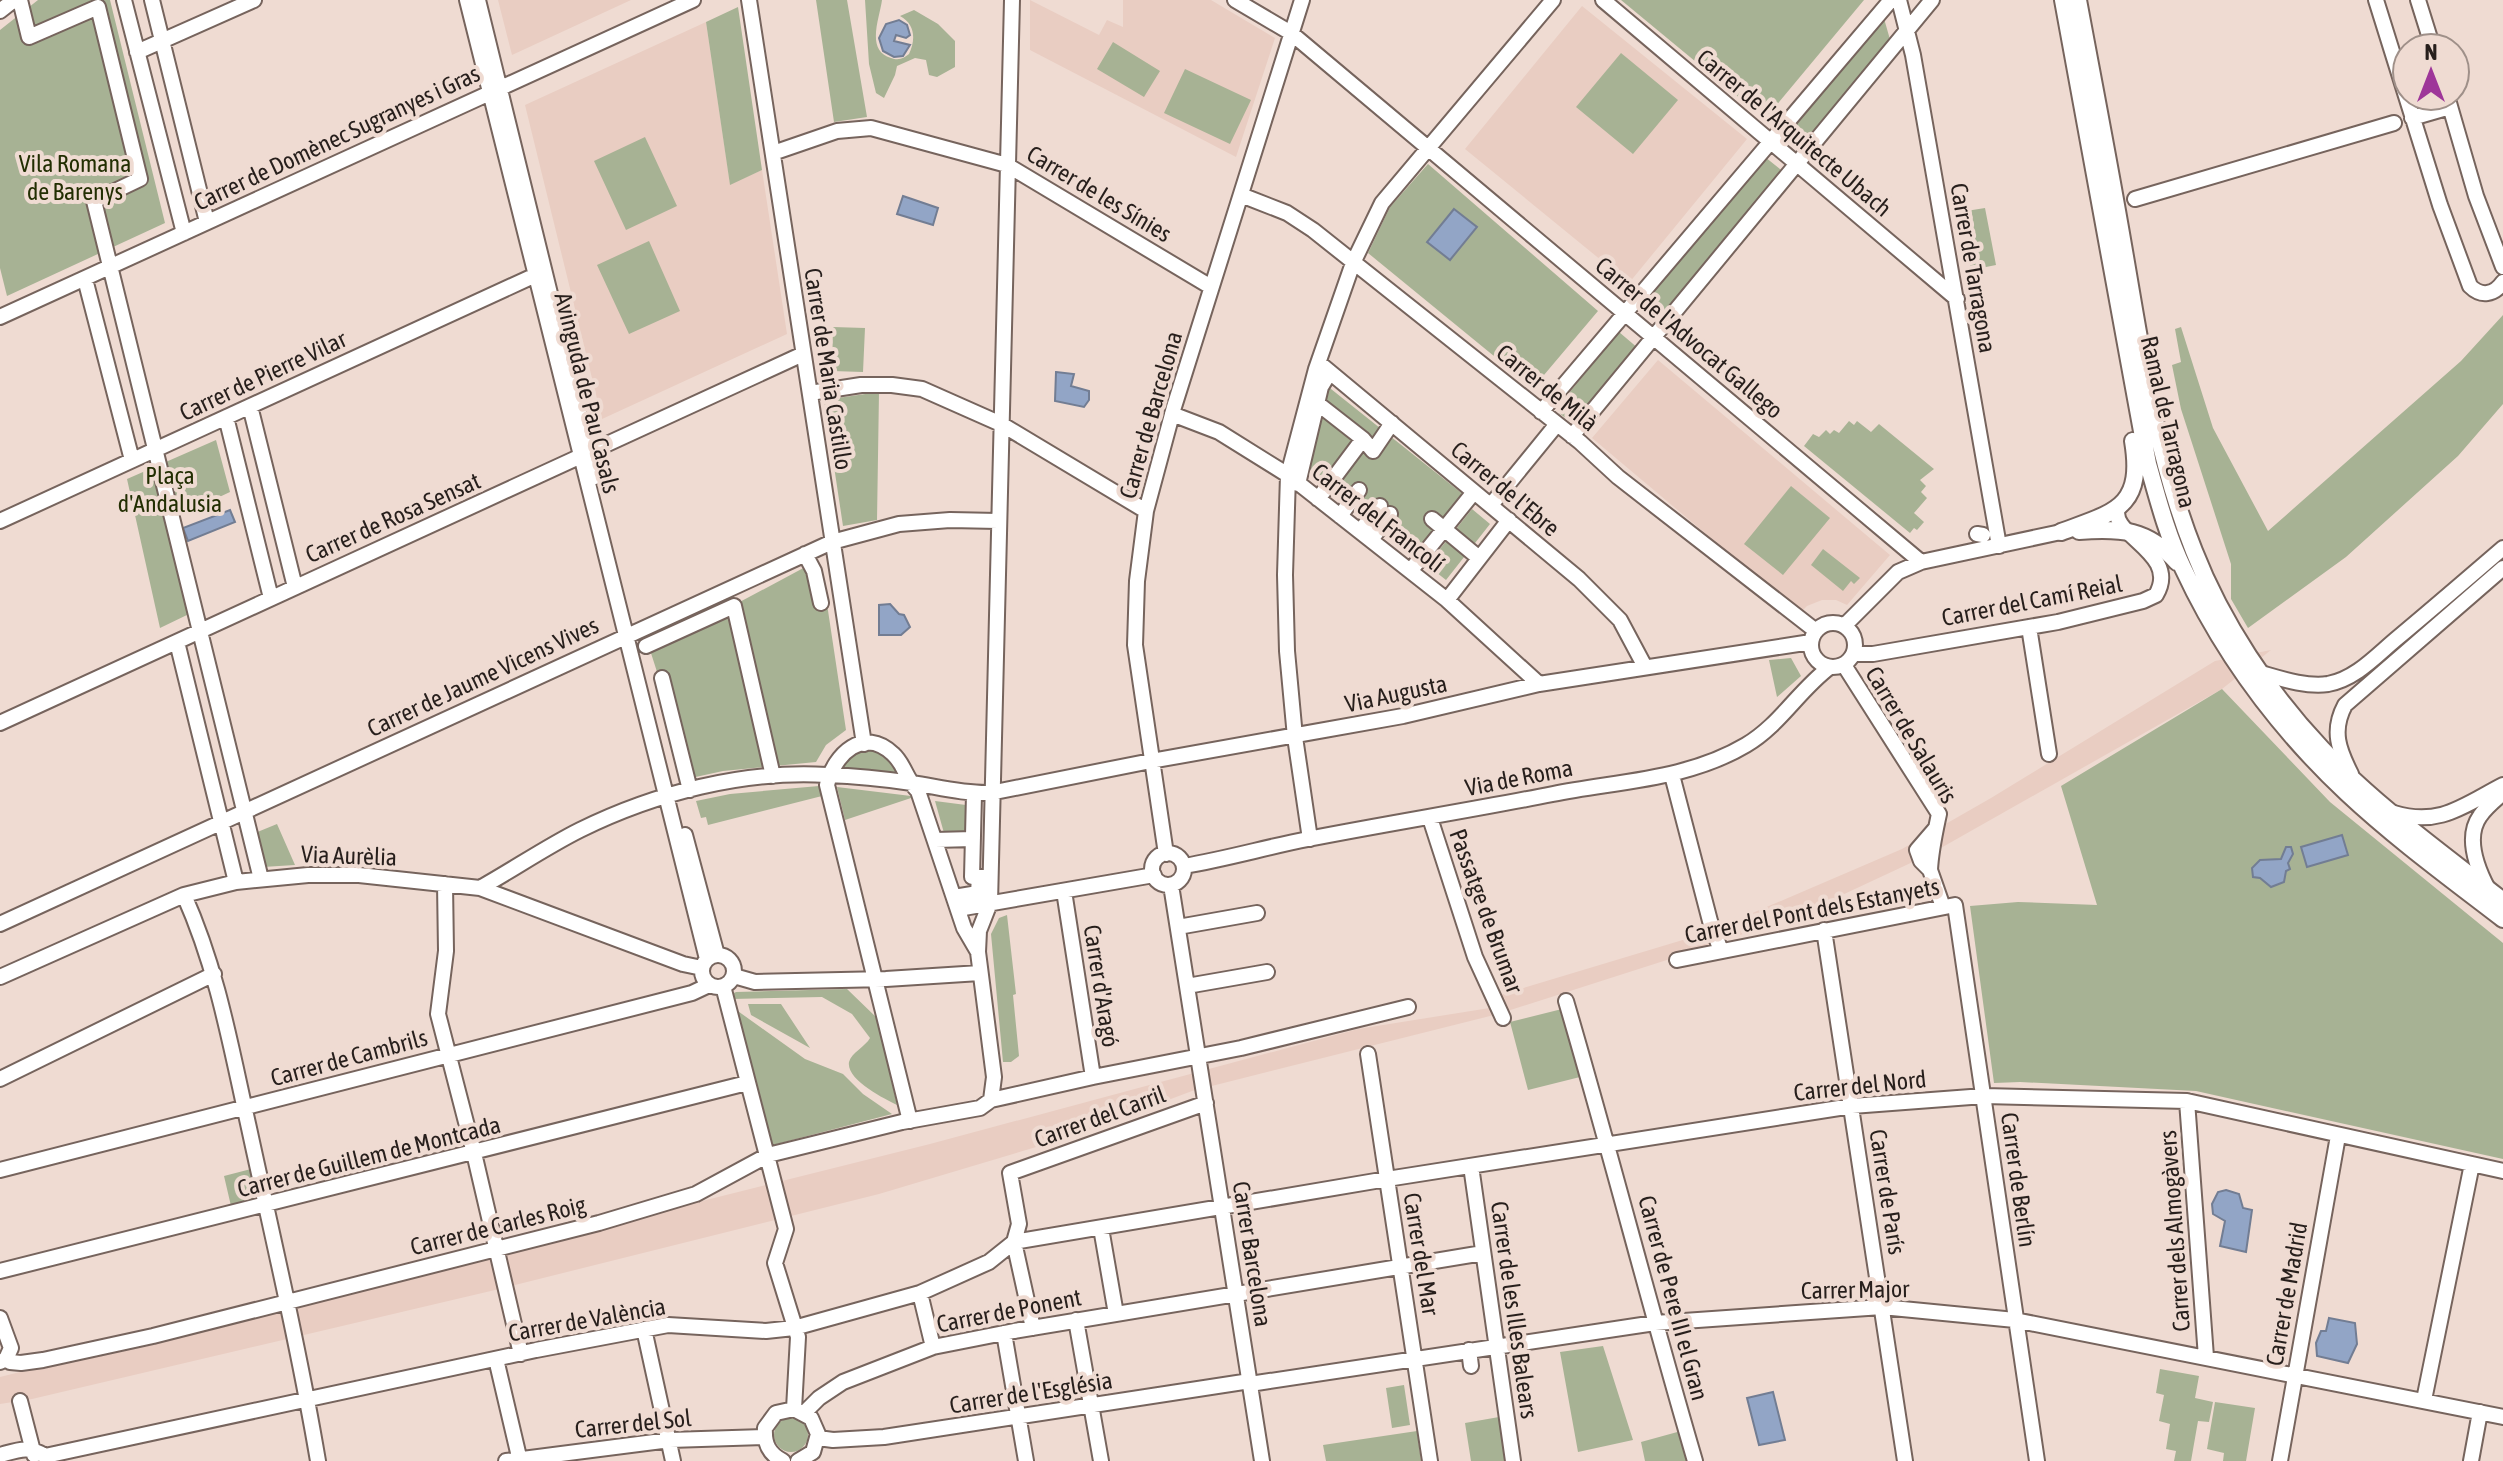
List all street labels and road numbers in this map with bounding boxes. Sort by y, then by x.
street label: Carrer de l'Arquitecte Ubach [1692,44,1897,222]
street label: Carrer de Domènec Sugranyes i Gras [190,59,484,216]
street label: Carrer de les Sínies [1022,140,1176,247]
street label: Carrer de Tarragona [1945,181,2002,355]
street label: Carrer de l'Advocat Gallego [1590,251,1788,424]
street label: Carrer de Maria Castillo [799,266,858,472]
street label: Avinguda de Pau Casals [549,290,625,496]
street label: Carrer de Pierre Vilar [175,325,351,426]
street label: Carrer de Barcelona [1114,328,1187,502]
street label: Ramal de Tarragona [2136,333,2201,510]
street label: Carrer de Milà [1491,339,1603,437]
street label: Carrer de l'Ebre [1446,436,1565,542]
street label: Carrer del Francolí [1307,458,1450,577]
street label: Carrer de Rosa Sensat [301,467,484,568]
street label: Carrer del Camí Reial [1939,570,2125,631]
street label: Carrer de Jaume Vicens Vives [363,611,603,742]
street label: Carrer de Salauris [1860,662,1963,808]
street label: Via Augusta [1342,670,1449,717]
street label: Via de Roma [1463,754,1575,801]
street label: Passatge de Brumar [1444,825,1529,997]
street label: Via Aurèlia [301,840,398,871]
street label: Carrer del Pont dels Estanyets [1682,873,1941,948]
street label: Carrer d'Aragó [1079,923,1124,1049]
street label: Carrer de Cambrils [268,1024,430,1091]
street label: Carrer del Nord [1792,1065,1928,1106]
street label: Carrer del Carril [1031,1080,1170,1153]
street label: Carrer de Guillem de Montcada [234,1111,503,1202]
street label: Carrer de Berlín [1996,1111,2041,1249]
street label: Carrer de París [1864,1127,1911,1256]
street label: Carrer dels Almogàvers [2154,1130,2195,1333]
street label: Carrer Barcelona [1228,1179,1277,1329]
street label: Carrer de Carles Roig [407,1190,589,1260]
street label: Carrer del Mar [1398,1191,1445,1318]
street label: Carrer de Pere III el Gran [1633,1193,1714,1403]
street label: Carrer de les Illes Balears [1486,1199,1543,1420]
street label: Carrer de Madrid [2261,1220,2312,1368]
street label: Carrer Major [1801,1275,1910,1304]
street label: Carrer de Ponent [934,1283,1084,1338]
street label: Carrer de València [506,1292,668,1347]
street label: Carrer de l'Església [948,1366,1114,1419]
street label: Carrer del Sol [573,1404,693,1443]

